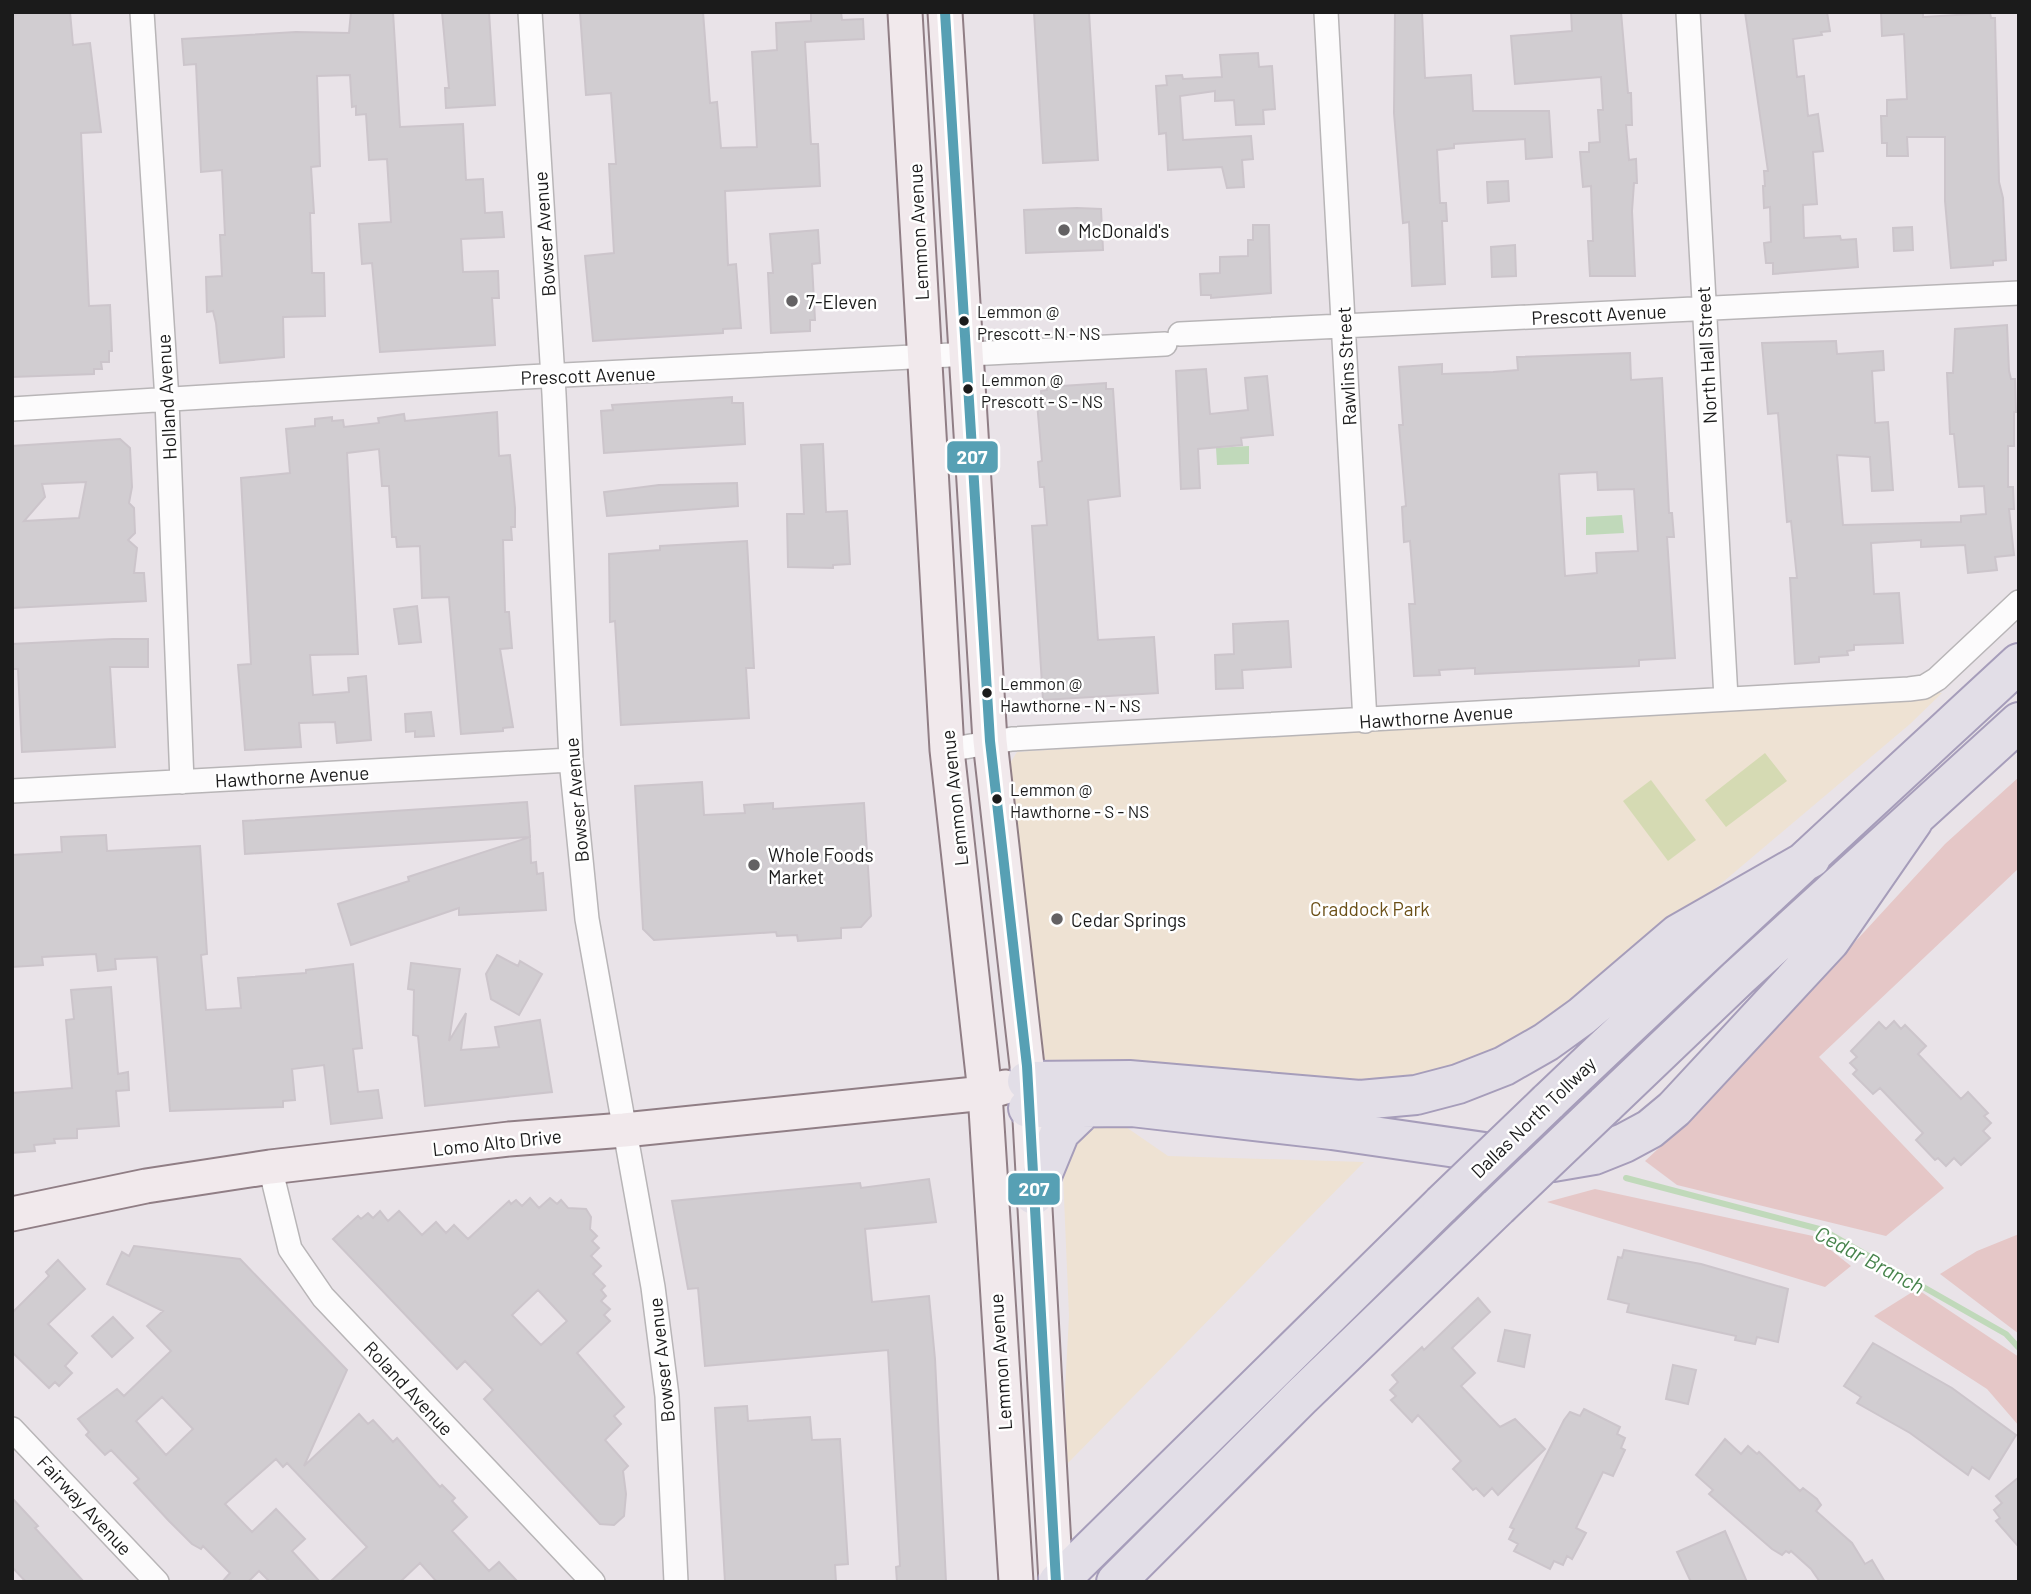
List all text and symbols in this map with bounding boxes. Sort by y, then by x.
street label: Lemmon Avenue [903,163,933,301]
street label: Bowser Avenue [528,171,560,297]
place label: McDonald's [1078,219,1169,242]
marker: McDonald's [1056,222,1072,238]
street label: North Hall Street [1691,286,1721,424]
place label: 7-Eleven [806,290,877,313]
marker: 7-Eleven [784,293,800,309]
street label: Prescott Avenue [1531,299,1667,329]
place label: Lemmon @ Prescott - N - NS [977,301,1101,343]
street label: Rawlins Street [1331,306,1361,426]
marker: Lemmon @ Prescott - N - NS [957,314,971,328]
street label: Holland Avenue [151,334,181,460]
street label: Prescott Avenue [520,361,656,389]
place label: Lemmon @ Prescott - S - NS [981,369,1103,411]
marker: Lemmon @ Prescott - S - NS [961,382,975,396]
line badge: 207 [946,440,999,474]
text: 207 [957,445,988,468]
place label: Lemmon @ Hawthorne - N - NS [1000,673,1141,715]
marker: Lemmon @ Hawthorne - N - NS [980,686,994,700]
street label: Hawthorne Avenue [1358,699,1514,733]
street label: Lemmon Avenue [935,729,973,867]
street label: Bowser Avenue [559,737,593,863]
street label: Hawthorne Avenue [214,760,370,792]
place label: Lemmon @ Hawthorne - S - NS [1010,779,1149,821]
marker: Lemmon @ Hawthorne - S - NS [990,792,1004,806]
place label: Whole Foods Market [768,843,874,888]
marker: Whole Foods Market [746,857,762,873]
park label: Craddock Park [1310,897,1430,920]
place label: Cedar Springs [1071,908,1186,931]
marker: Cedar Springs [1049,911,1065,927]
street label: Dallas North Tollway [1466,1051,1600,1182]
street label: Lomo Alto Drive [431,1124,563,1160]
line badge: 207 [1007,1172,1061,1206]
text: 207 [1019,1177,1050,1200]
water label: Cedar Branch [1811,1220,1929,1298]
street label: Lemmon Avenue [984,1293,1016,1431]
street label: Bowser Avenue [643,1296,679,1424]
street label: Roland Avenue [359,1336,459,1440]
street label: Fairway Avenue [33,1450,137,1560]

